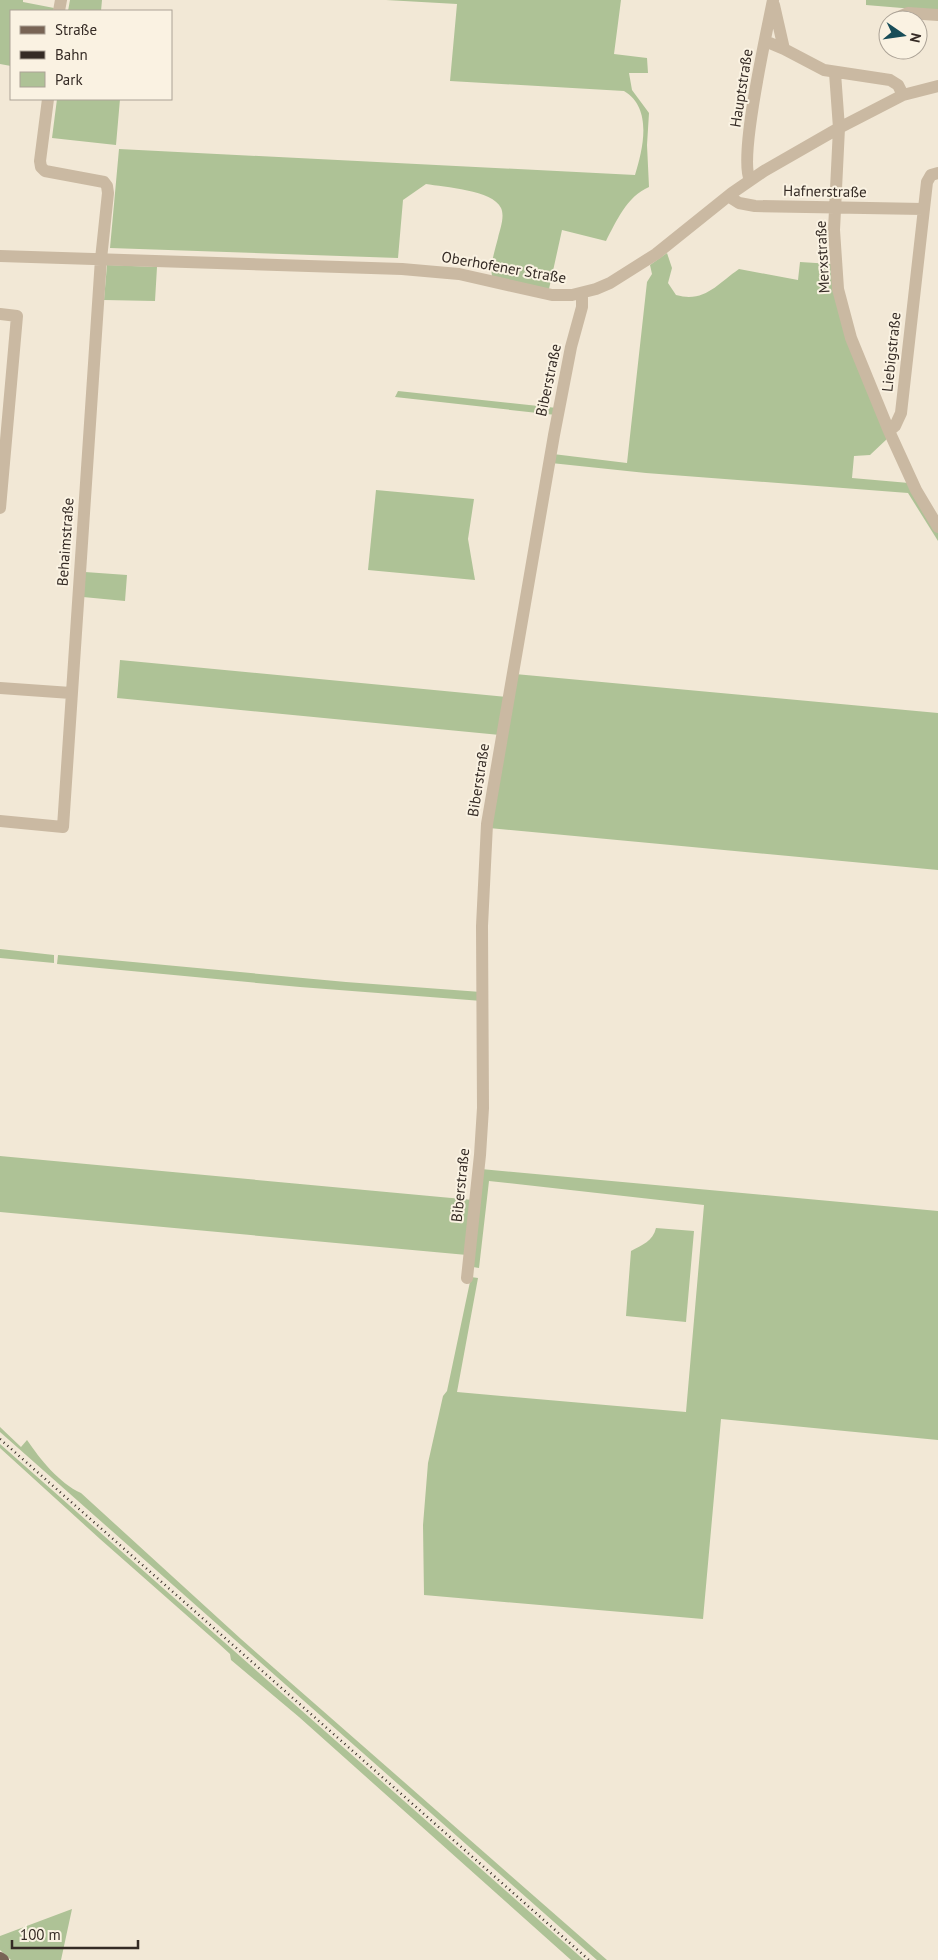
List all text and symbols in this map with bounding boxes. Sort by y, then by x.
legend [10,10,172,100]
north arrow [878,10,928,60]
text: Straße [55,20,97,39]
text: N [906,31,925,44]
text: Bahn [55,45,88,64]
street label: Hauptstraße [725,47,757,129]
text: Park [55,70,83,89]
street label: Hafnerstraße [783,181,867,201]
street label: Merxstraße [811,220,833,294]
street label: Oberhofener Straße [440,247,568,287]
street label: Liebigstraße [877,311,905,393]
street label: Biberstraße [531,342,565,418]
street label: Behaimstraße [52,497,78,587]
street label: Biberstraße [463,742,493,818]
street label: Biberstraße [447,1147,473,1223]
scale bar [12,1918,139,1950]
text: 100 m [20,1925,61,1944]

